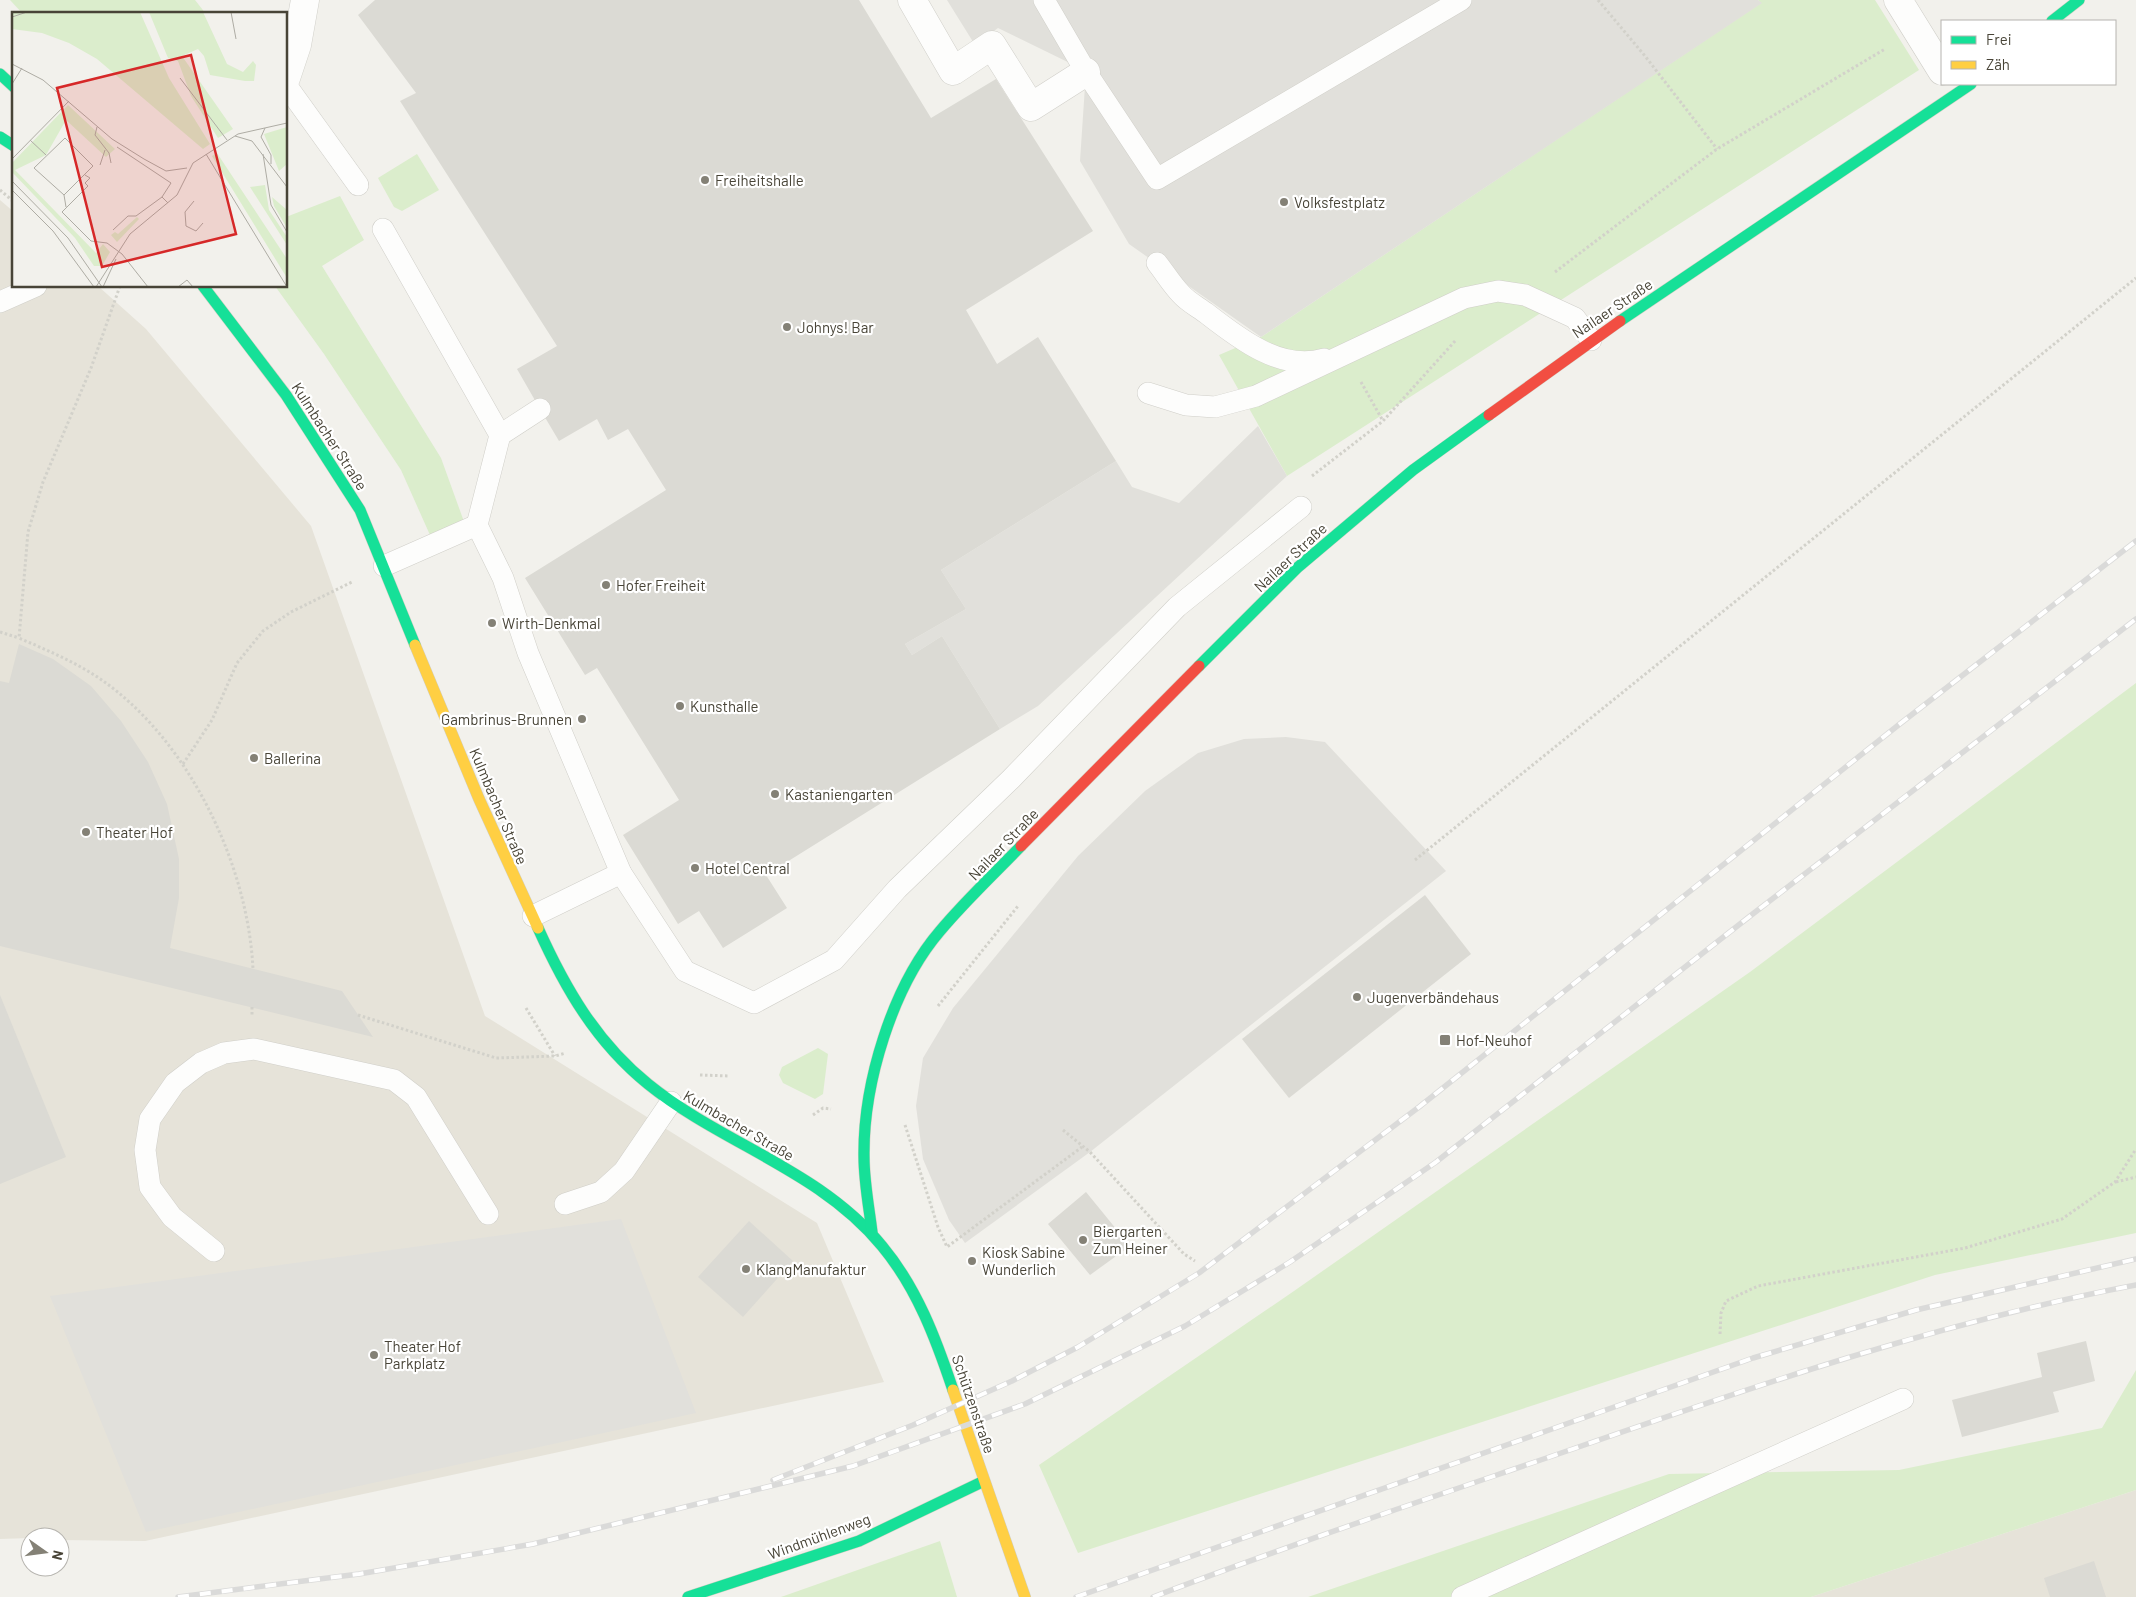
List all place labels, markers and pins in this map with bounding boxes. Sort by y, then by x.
place label: Freiheitshalle [715,171,804,189]
marker: Freiheitshalle [699,174,711,186]
place label: Volksfestplatz [1294,193,1385,211]
marker: Volksfestplatz [1278,196,1290,208]
place label: Johnys! Bar [797,318,874,336]
marker: Johnys! Bar [781,321,793,333]
place label: Hofer Freiheit [616,576,706,594]
marker: Hofer Freiheit [600,579,612,591]
place label: Wirth-Denkmal [502,614,600,632]
marker: Wirth-Denkmal [486,617,498,629]
place label: Kunsthalle [690,697,759,715]
marker: Kunsthalle [674,700,686,712]
place label: Gambrinus-Brunnen [441,710,572,728]
marker: Gambrinus-Brunnen [576,713,588,725]
place label: Ballerina [264,749,321,767]
marker: Ballerina [248,752,260,764]
place label: Kastaniengarten [785,785,893,803]
marker: Kastaniengarten [769,788,781,800]
place label: Theater Hof [96,823,173,841]
marker: Theater Hof [80,826,92,838]
place label: Hotel Central [705,859,790,877]
marker: Hotel Central [689,862,701,874]
place label: Jugenverbändehaus [1367,988,1499,1006]
marker: Jugenverbändehaus [1351,991,1363,1003]
place label: Hof-Neuhof [1456,1031,1532,1049]
marker: Hof-Neuhof [1438,1033,1452,1047]
place label: Biergarten Zum Heiner [1093,1222,1168,1257]
marker: Biergarten Zum Heiner [1077,1234,1089,1246]
place label: Kiosk Sabine Wunderlich [982,1243,1065,1278]
marker: Kiosk Sabine Wunderlich [966,1255,978,1267]
place label: KlangManufaktur [756,1260,867,1278]
marker: KlangManufaktur [740,1263,752,1275]
place label: Theater Hof Parkplatz [384,1337,461,1372]
marker: Theater Hof Parkplatz [368,1349,380,1361]

